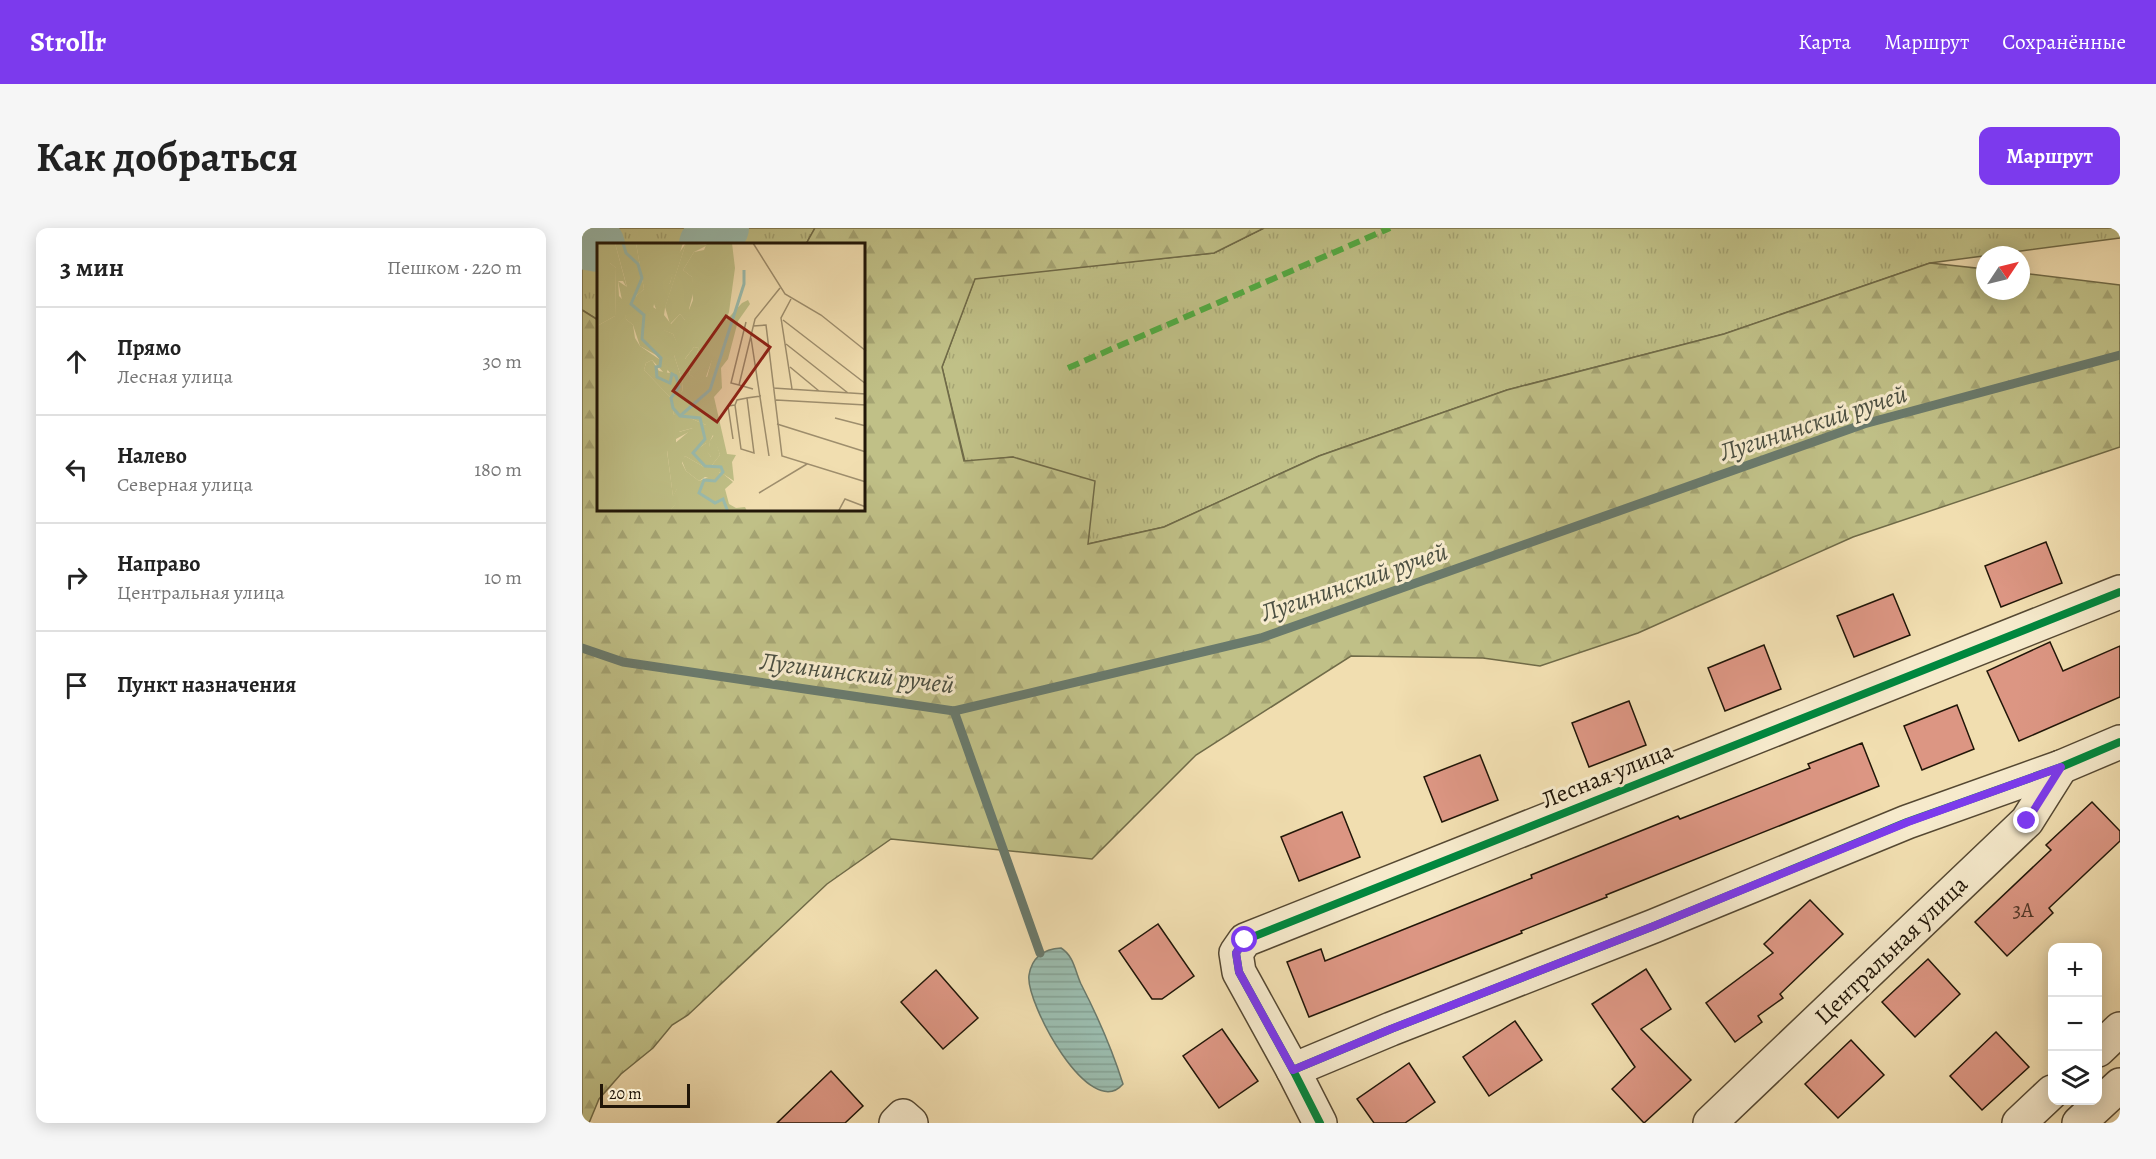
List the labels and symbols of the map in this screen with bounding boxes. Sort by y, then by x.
inset map [597,243,866,512]
north arrow [1976,246,2030,300]
water label: Лугининский ручей [1714,376,1911,470]
water label: Лугининский ручей [1255,534,1452,631]
water label: Лугининский ручей [757,644,956,702]
street label: Лесная улица [1537,734,1677,816]
route end [2013,807,2039,833]
street label: Центральная улица [1807,869,1975,1031]
house number: 3А [2013,896,2034,924]
route start [1231,926,1257,952]
scale bar [600,1081,690,1108]

